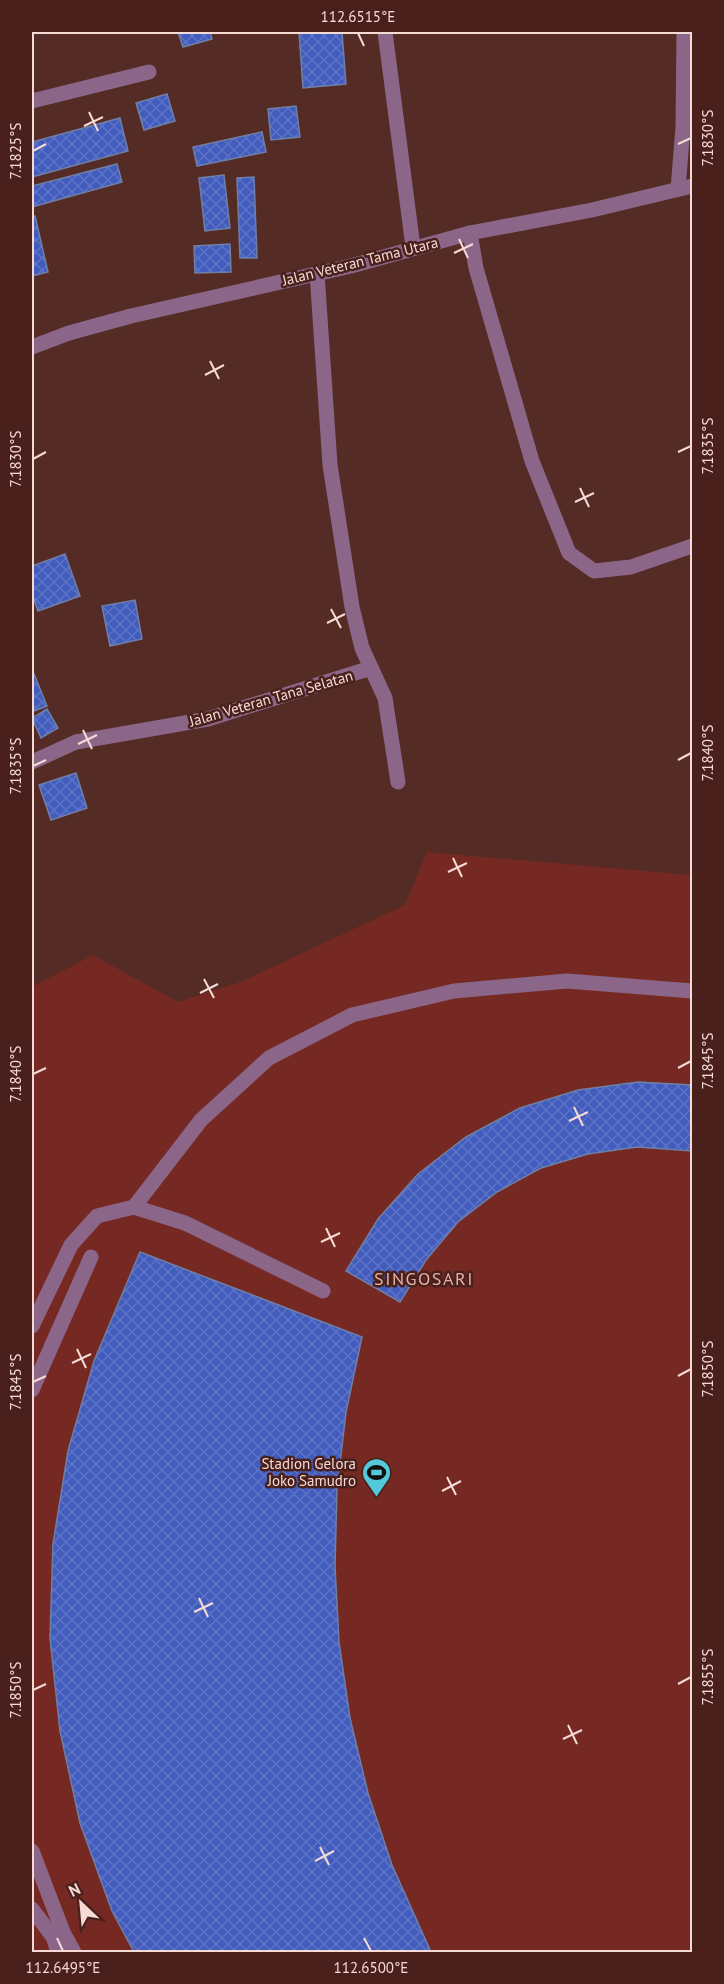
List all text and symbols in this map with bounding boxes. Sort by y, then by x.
text: 112.6515°E [321,7,395,26]
text: 7.1830°S [698,110,717,166]
text: 7.1825°S [6,123,25,179]
street label: Jalan Veteran Tama Utara [279,232,440,290]
text: 7.1835°S [698,418,717,474]
text: 7.1830°S [6,431,25,487]
street label: Jalan Veteran Tana Selatan [186,666,355,731]
text: 7.1840°S [698,725,717,781]
text: 7.1835°S [6,738,25,794]
text: 7.1845°S [698,1033,717,1089]
text: 7.1840°S [6,1046,25,1102]
district label: SINGOSARI [374,1267,474,1290]
text: 7.1850°S [698,1341,717,1397]
text: 7.1845°S [6,1354,25,1410]
place label: Stadion Gelora Joko Samudro [261,1454,356,1490]
sports icon: Stadion Gelora Joko Samudro [361,1456,393,1498]
text: 7.1855°S [698,1649,717,1705]
text: 7.1850°S [6,1662,25,1718]
north arrow [51,1873,111,1933]
text: N [65,1878,84,1901]
text: 112.6495°E [26,1958,100,1977]
text: 112.6500°E [334,1958,408,1977]

